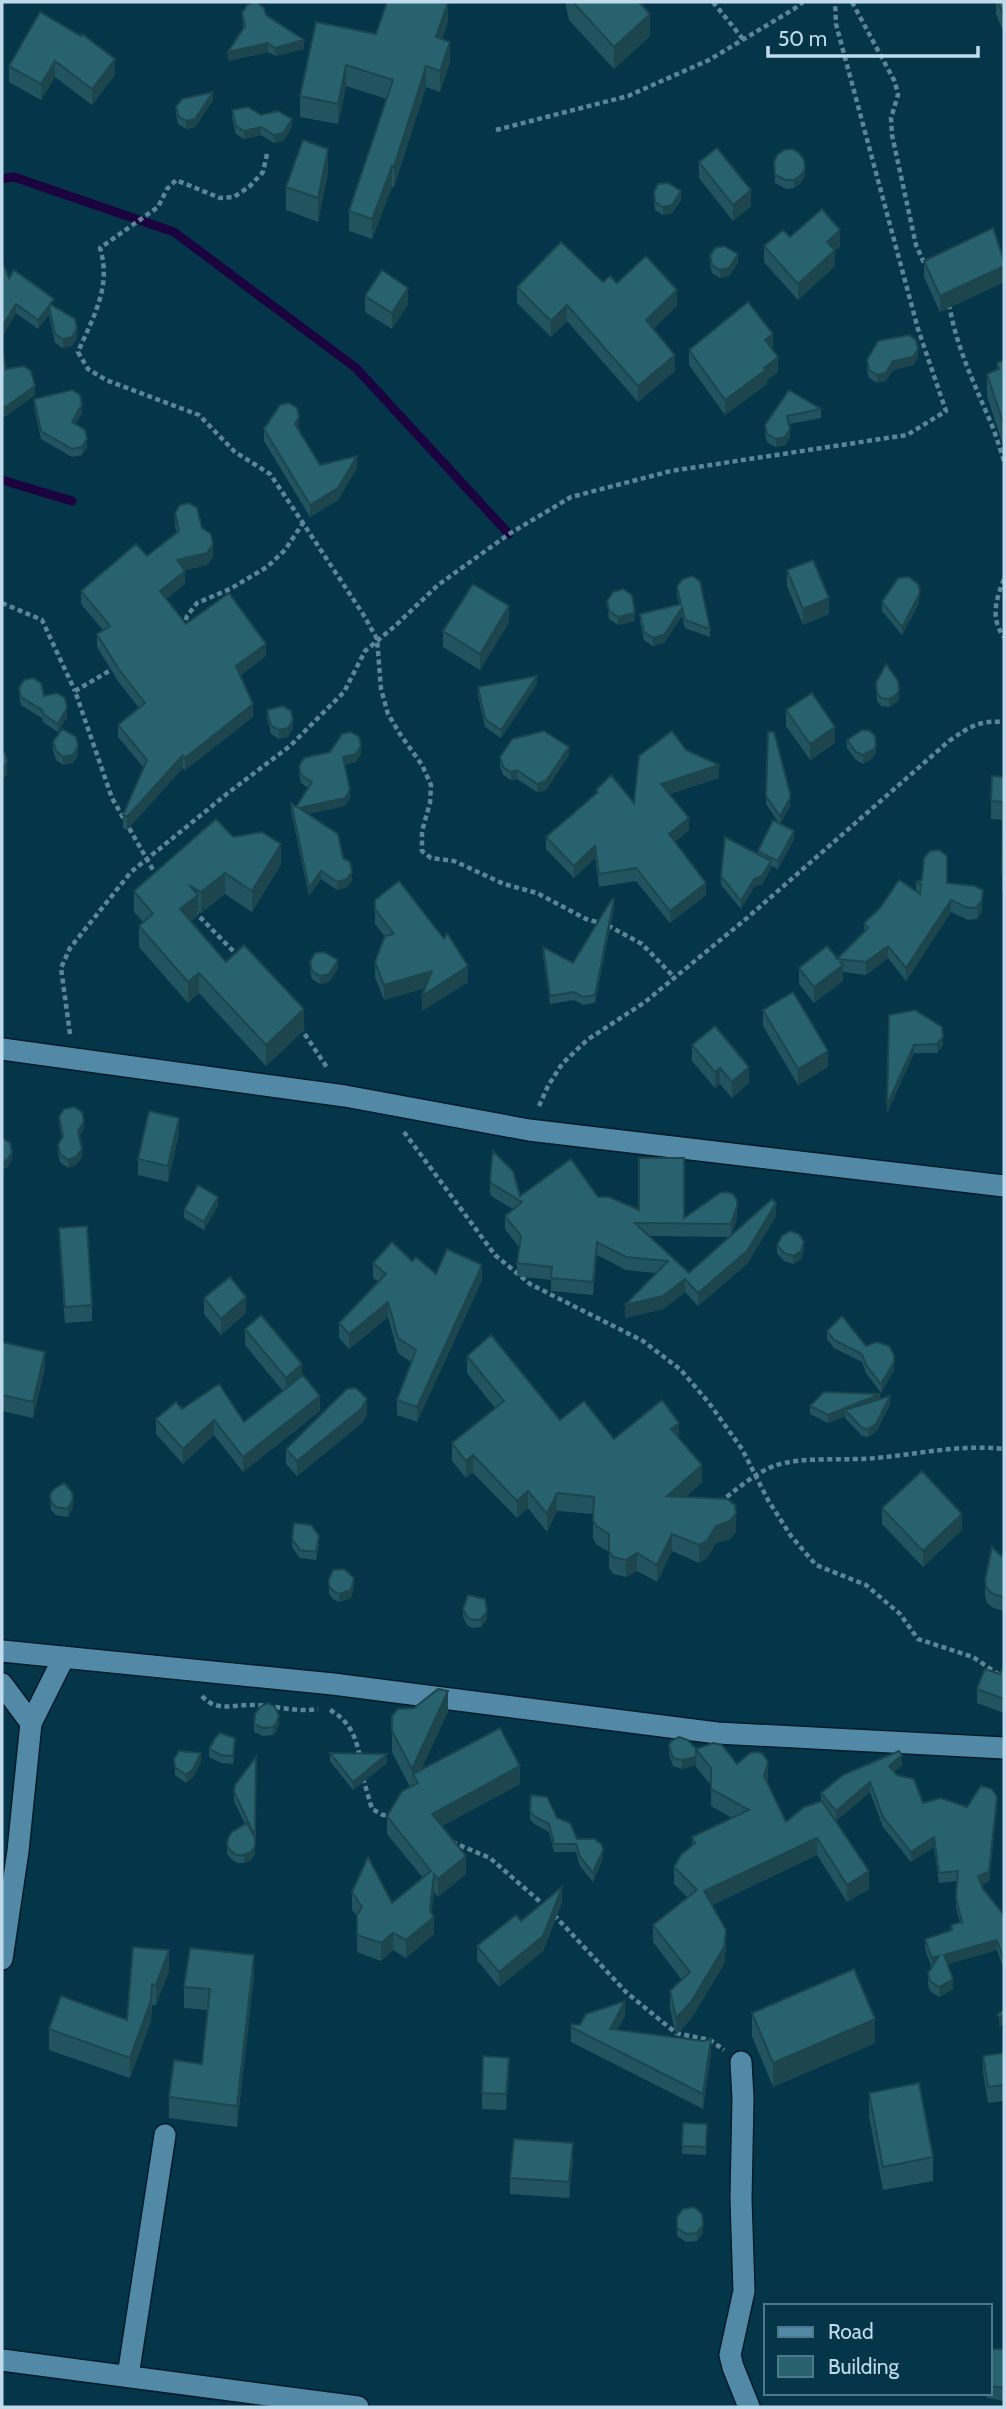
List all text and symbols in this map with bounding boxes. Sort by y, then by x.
scale bar [768,14,978,58]
text: 50 m [778,26,827,51]
legend [764,2304,992,2395]
text: Road [828,2319,874,2344]
text: Building [828,2354,900,2379]

